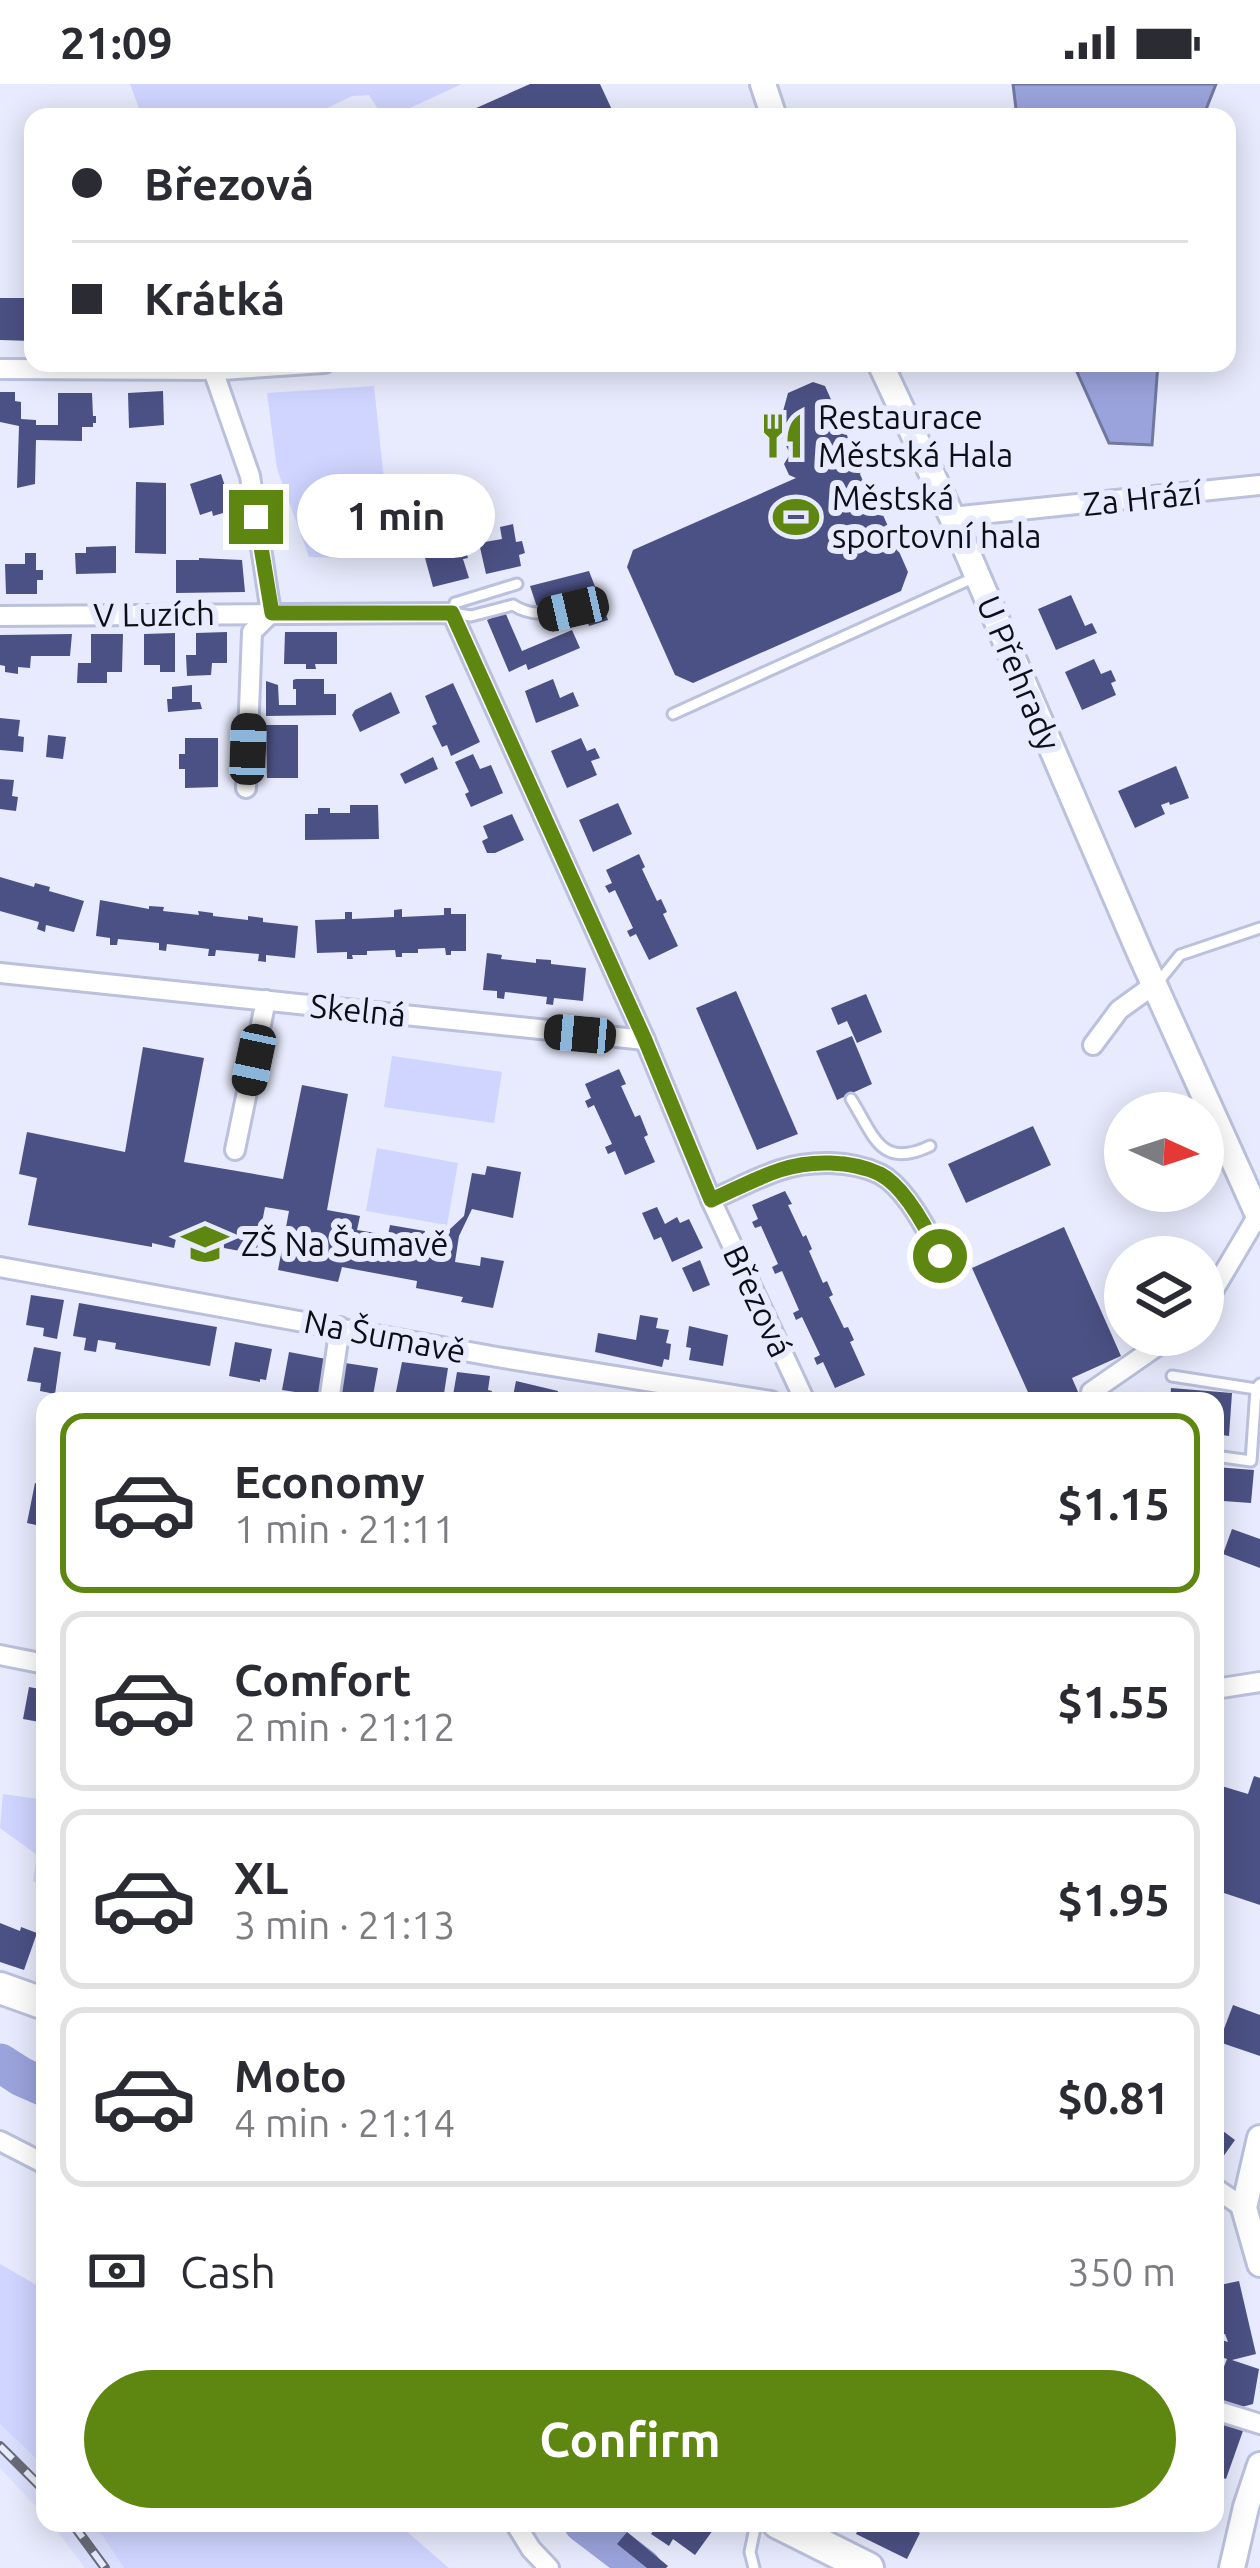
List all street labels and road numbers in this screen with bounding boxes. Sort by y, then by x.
street label: Za Hrází [1081,473,1204,522]
street label: U Přehrady [970,590,1069,756]
street label: V Luzích [93,594,215,633]
street label: Skelná [308,986,408,1033]
street label: Březová [717,1239,800,1362]
street label: Na Šumavě [301,1301,469,1369]

